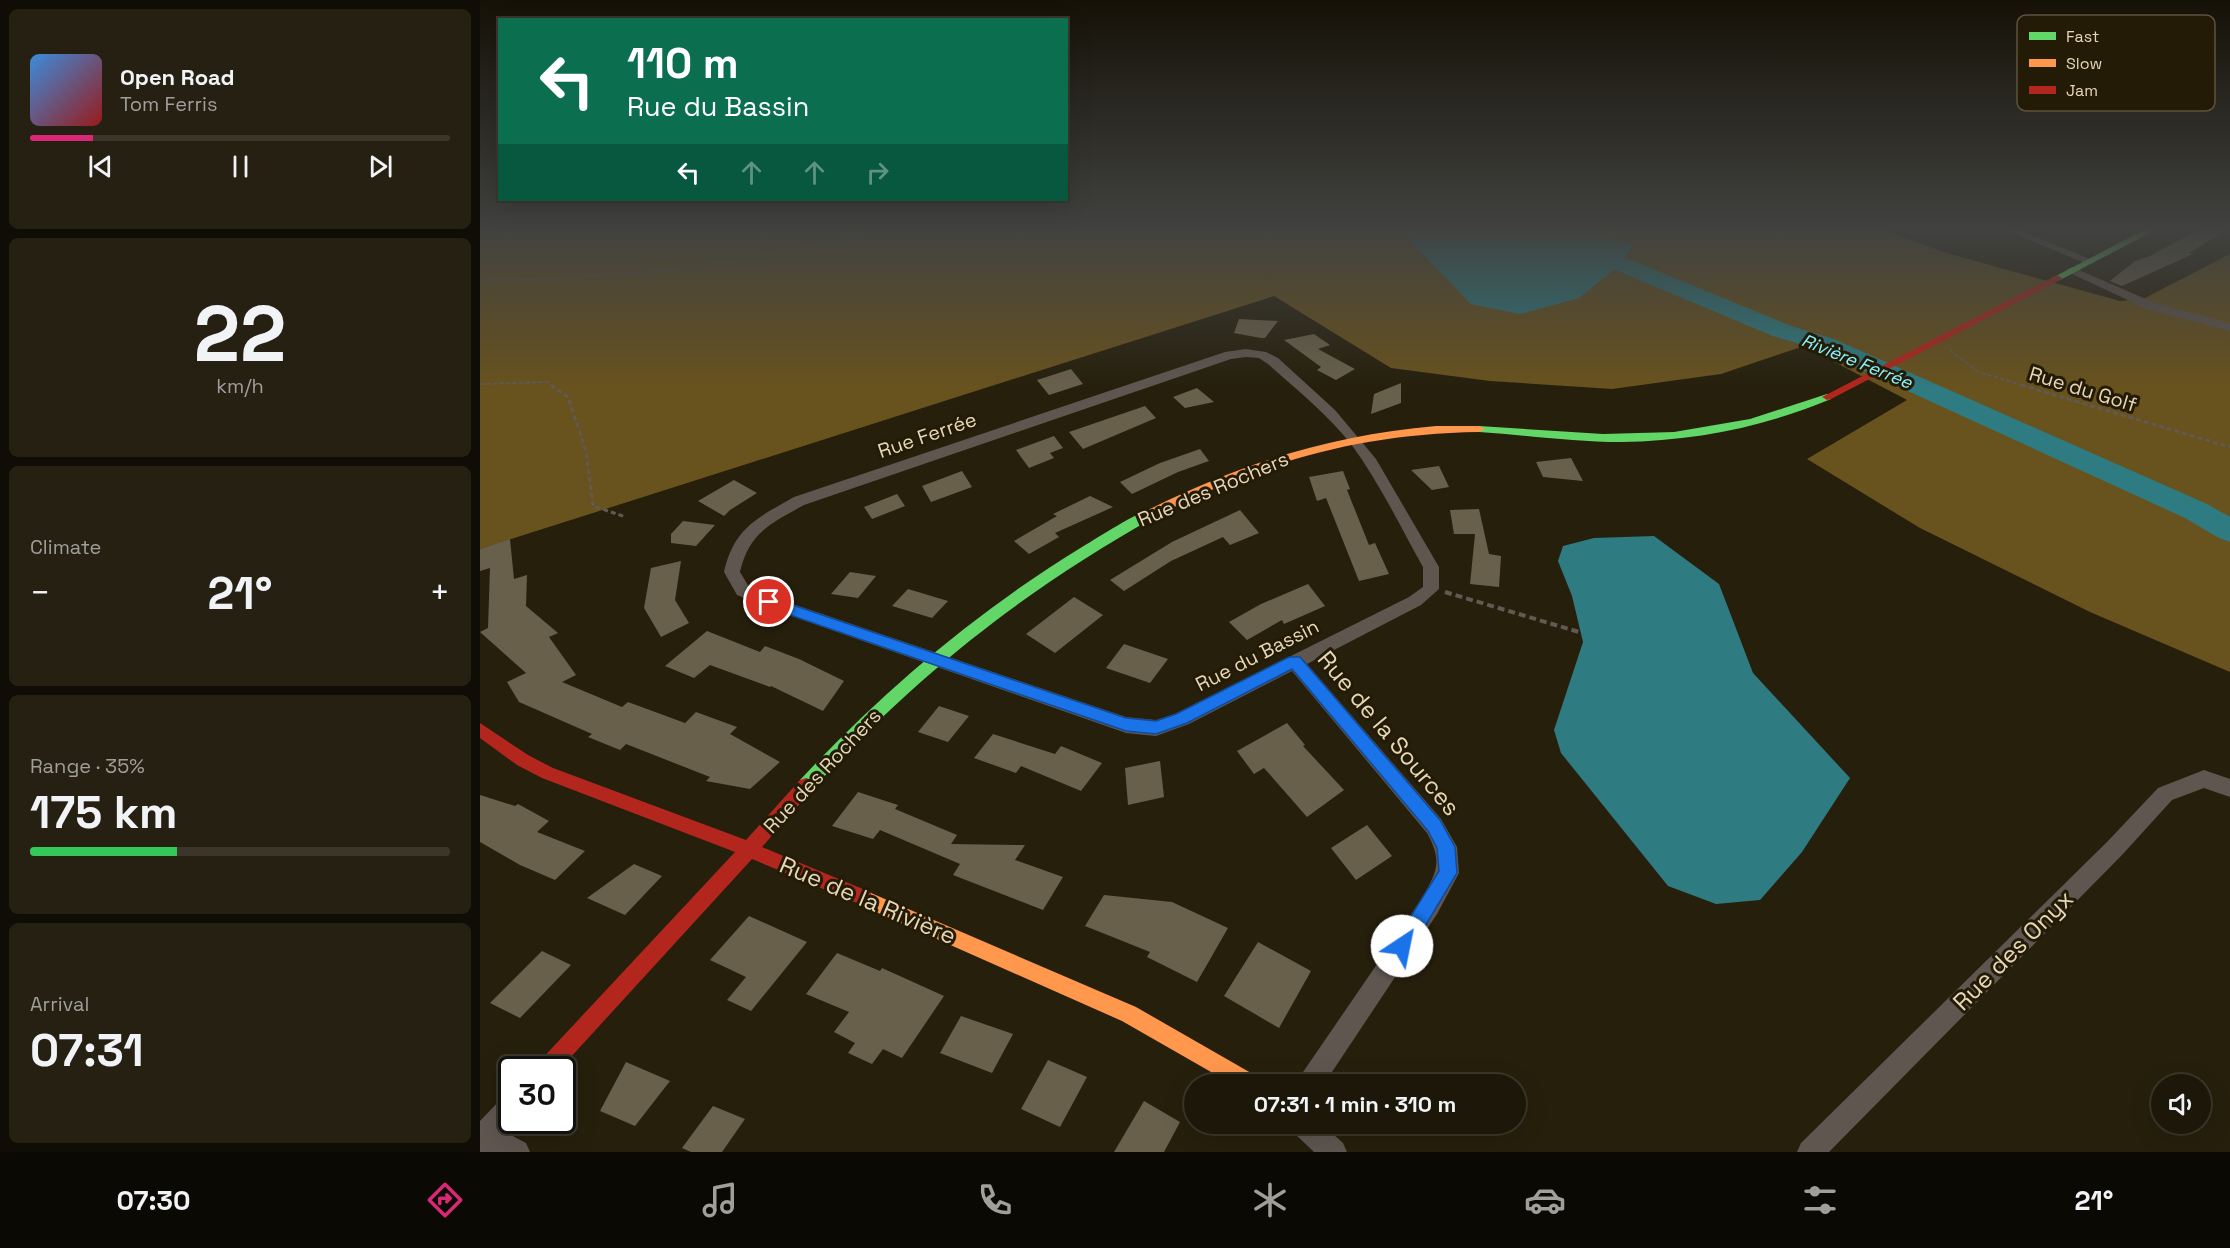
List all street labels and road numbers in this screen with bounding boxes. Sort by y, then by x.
street label: Rue du Golf [2026,360,2140,418]
street label: Rue Ferrée [874,406,980,464]
street label: Rue des Rochers [1134,446,1292,532]
street label: Rue du Bassin [1191,613,1323,697]
street label: Rue de la Sources [1311,644,1467,822]
street label: Rue des Rochers [758,703,886,839]
street label: Rue de la Rivière [775,849,961,951]
street label: Rue des Onyx [1946,883,2080,1017]

